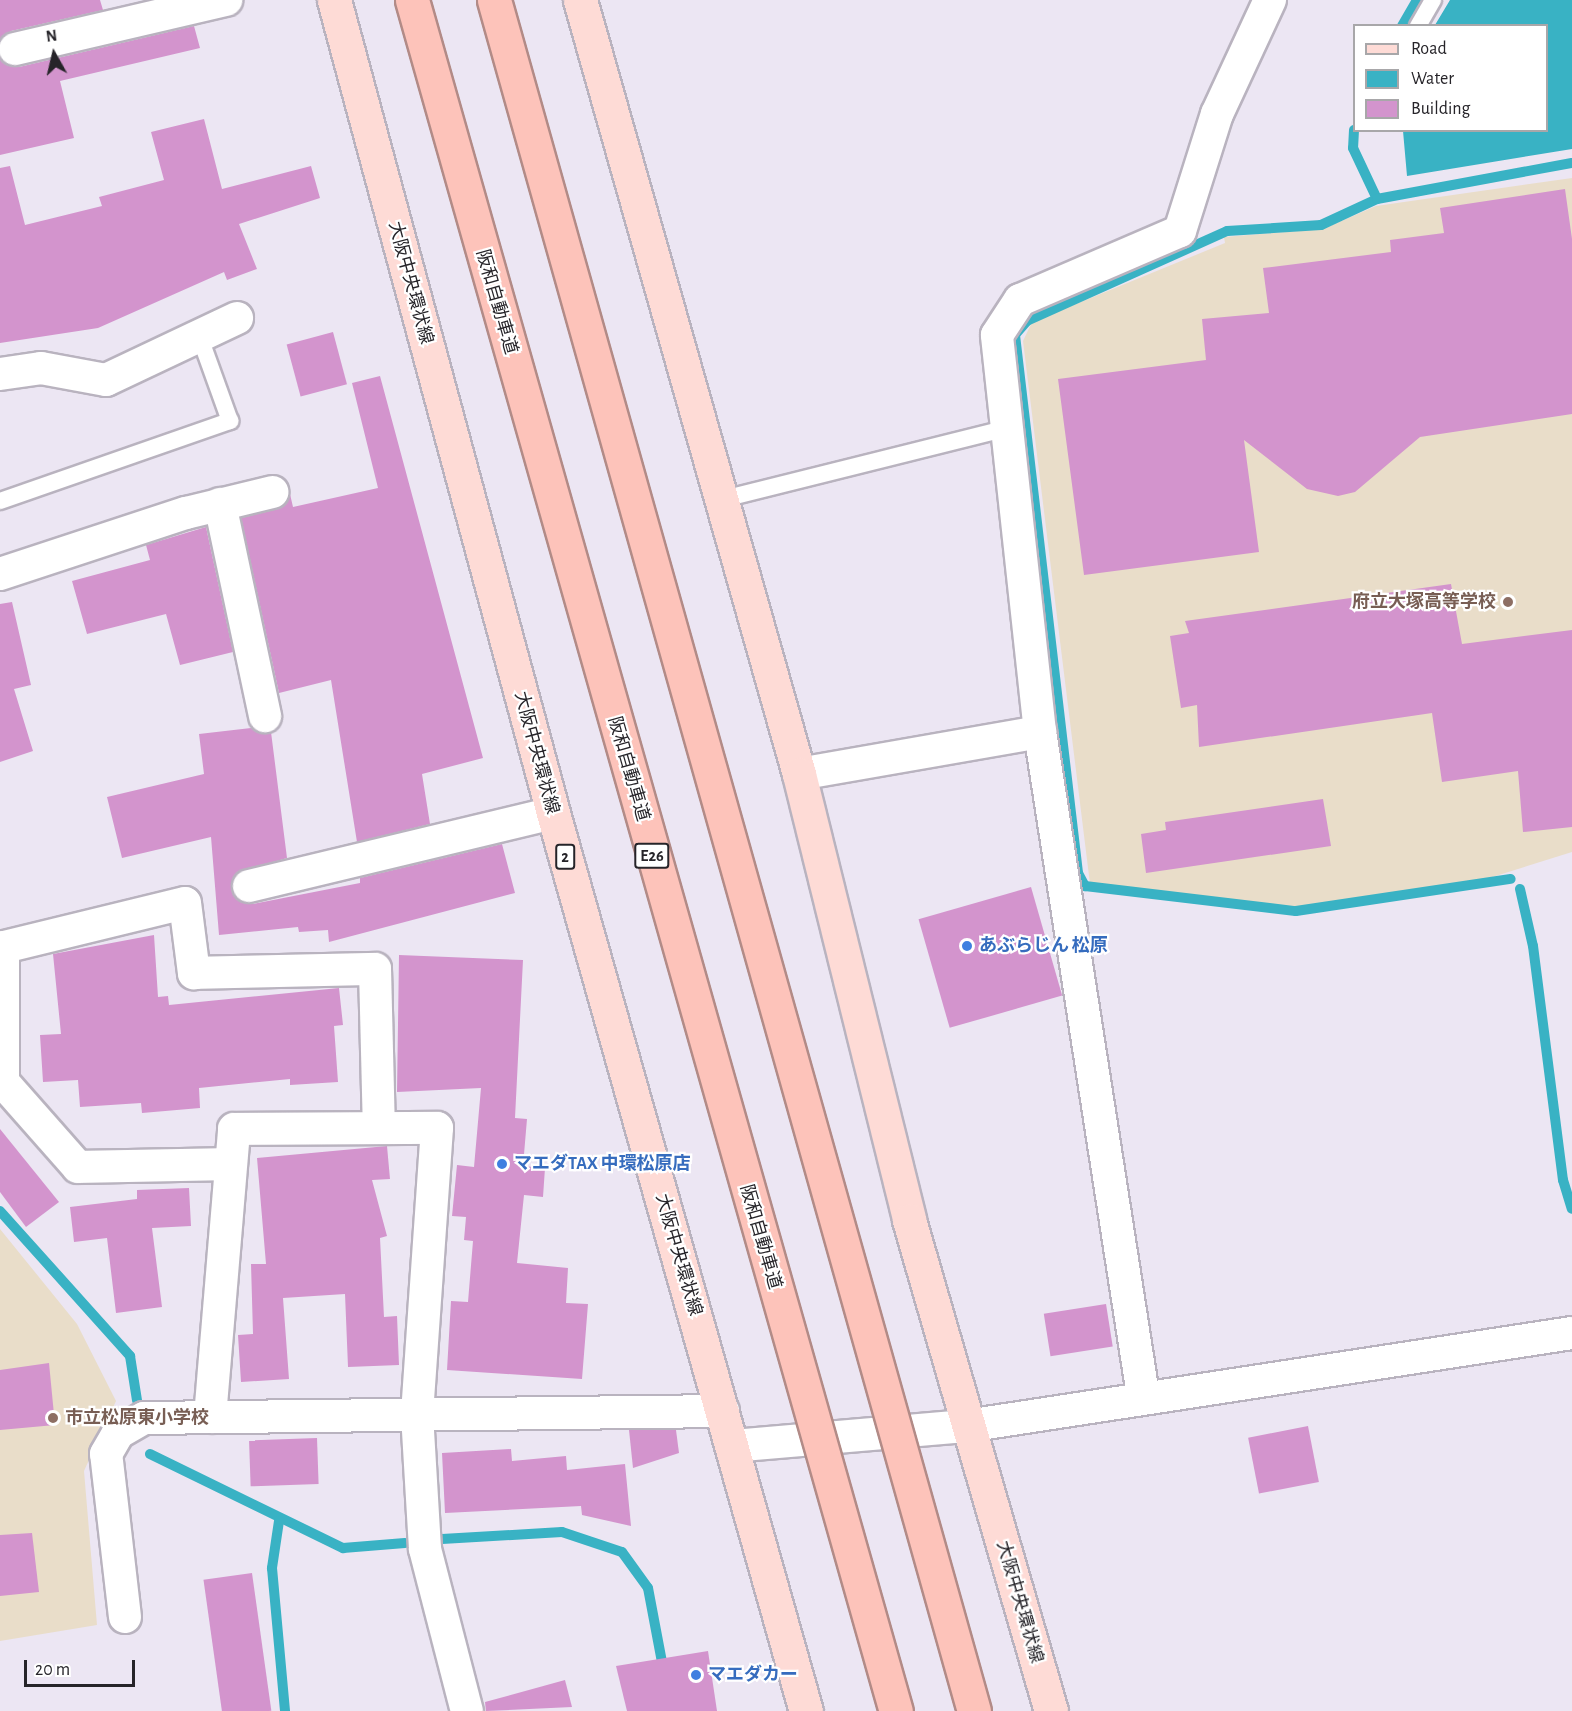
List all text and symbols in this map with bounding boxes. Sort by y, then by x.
north arrow [24,24,84,84]
legend [1353,24,1548,132]
text: N [45,27,58,45]
text: Road [1411,40,1447,58]
text: Water [1411,70,1454,88]
text: Building [1411,100,1470,118]
street label: 大阪中央環状線 [383,219,437,347]
street label: 阪和自動車道 [471,247,521,357]
place label: 府立大塚高等学校 [1352,591,1496,613]
marker: 府立大塚高等学校 [1501,595,1515,609]
street label: 大阪中央環状線 [509,689,563,817]
street label: 阪和自動車道 [603,714,653,824]
road number: E26 [634,843,670,869]
road number: 2 [554,844,576,870]
place label: あぶらじん 松原 [979,935,1108,957]
marker: あぶらじん 松原 [960,939,974,953]
place label: マエダTAX 中環松原店 [514,1153,691,1175]
marker: マエダTAX 中環松原店 [495,1157,509,1171]
street label: 阪和自動車道 [735,1182,785,1292]
street label: 大阪中央環状線 [650,1191,706,1319]
place label: 市立松原東小学校 [65,1407,209,1429]
marker: 市立松原東小学校 [46,1411,60,1425]
street label: 大阪中央環状線 [991,1538,1047,1666]
scale bar [27,1648,138,1686]
text: 20 m [35,1661,70,1679]
place label: マエダカー [708,1664,798,1686]
marker: マエダカー [689,1668,703,1682]

